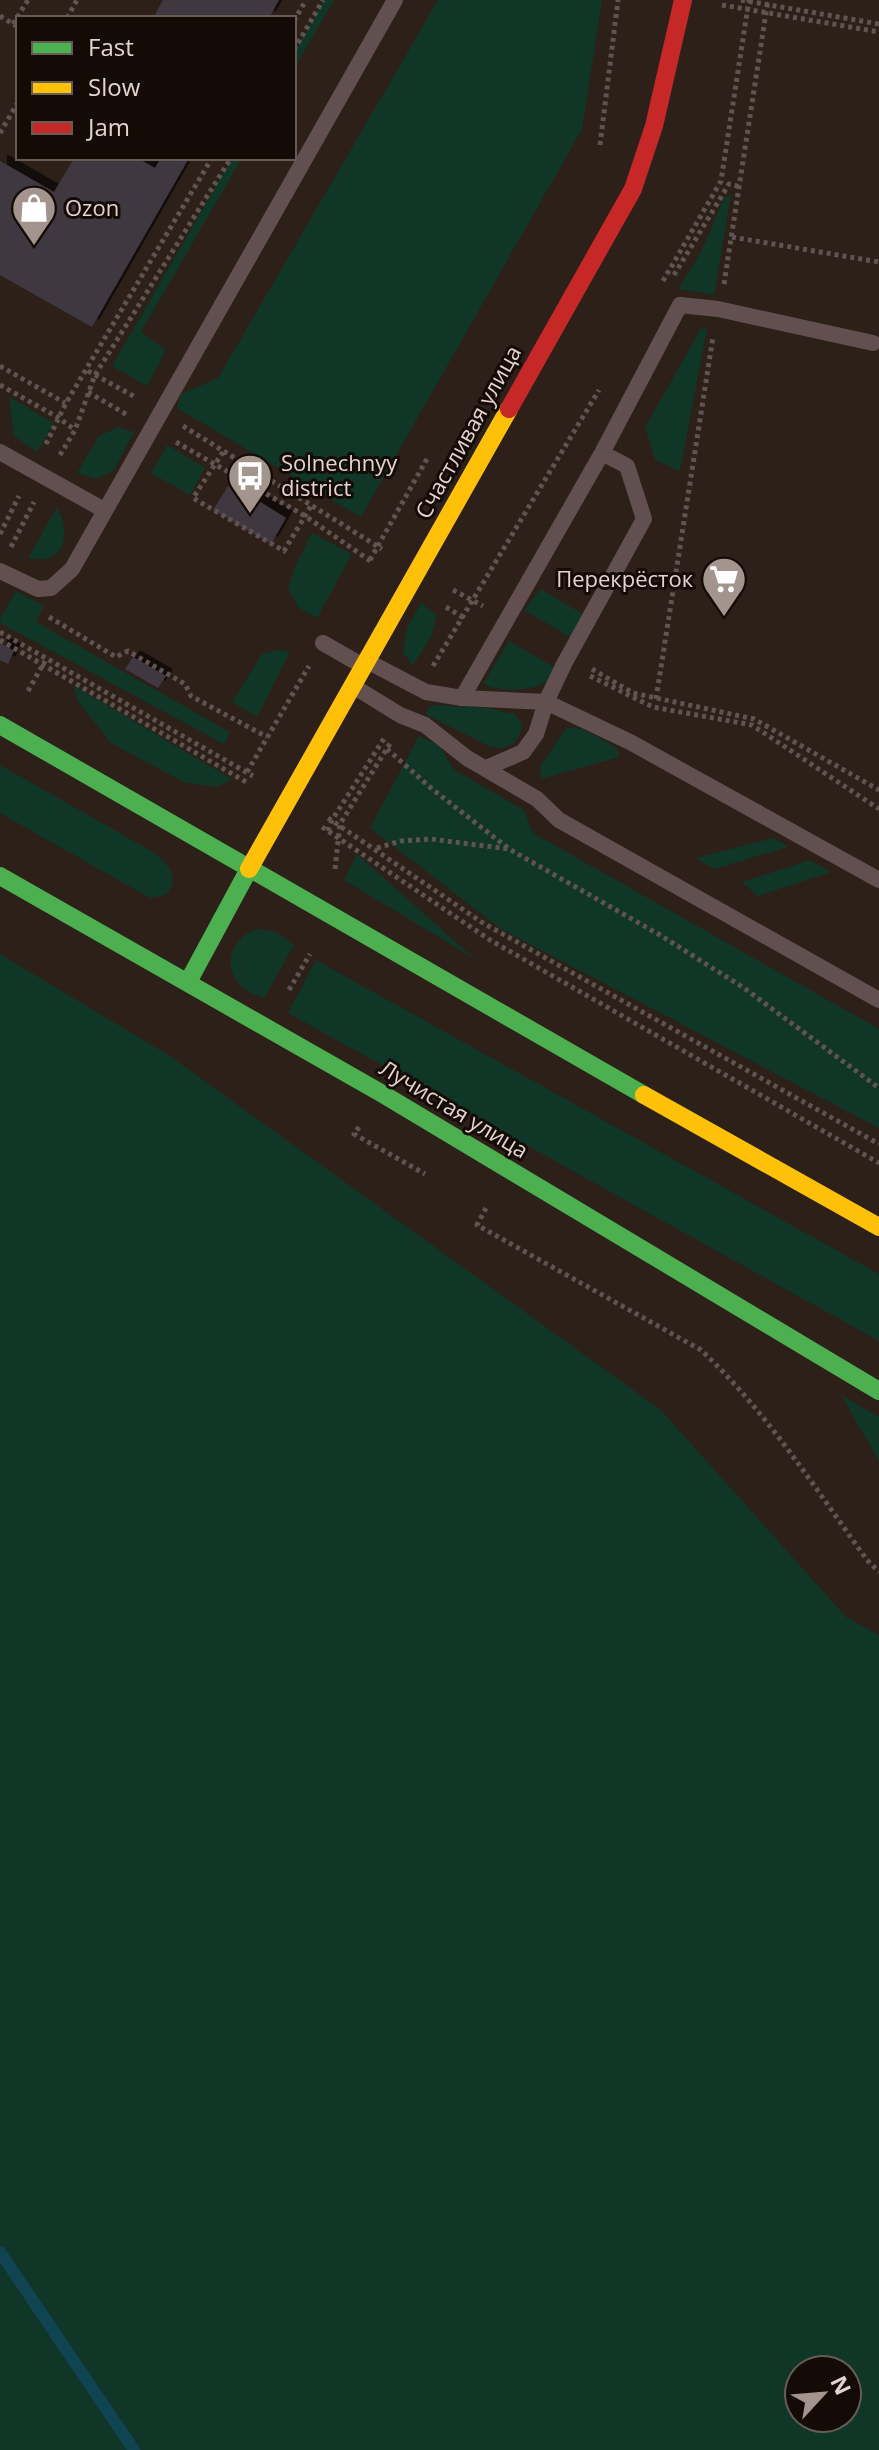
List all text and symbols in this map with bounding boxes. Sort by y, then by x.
legend [16,16,296,160]
text: Fast [88,30,134,63]
text: Slow [88,70,141,103]
text: Jam [86,110,130,143]
shop icon: Ozon [10,184,58,247]
place label: Ozon [65,192,119,222]
street label: Счастливая улица [407,340,527,523]
place label: Solnechnyy district [281,447,398,502]
bus stop icon: Solnechnyy district [226,452,274,515]
supermarket icon: Перекрёсток [700,555,748,618]
place label: Перекрёсток [556,563,694,593]
street label: Лучистая улица [375,1052,534,1164]
north arrow [783,2354,863,2434]
text: N [824,2370,859,2399]

